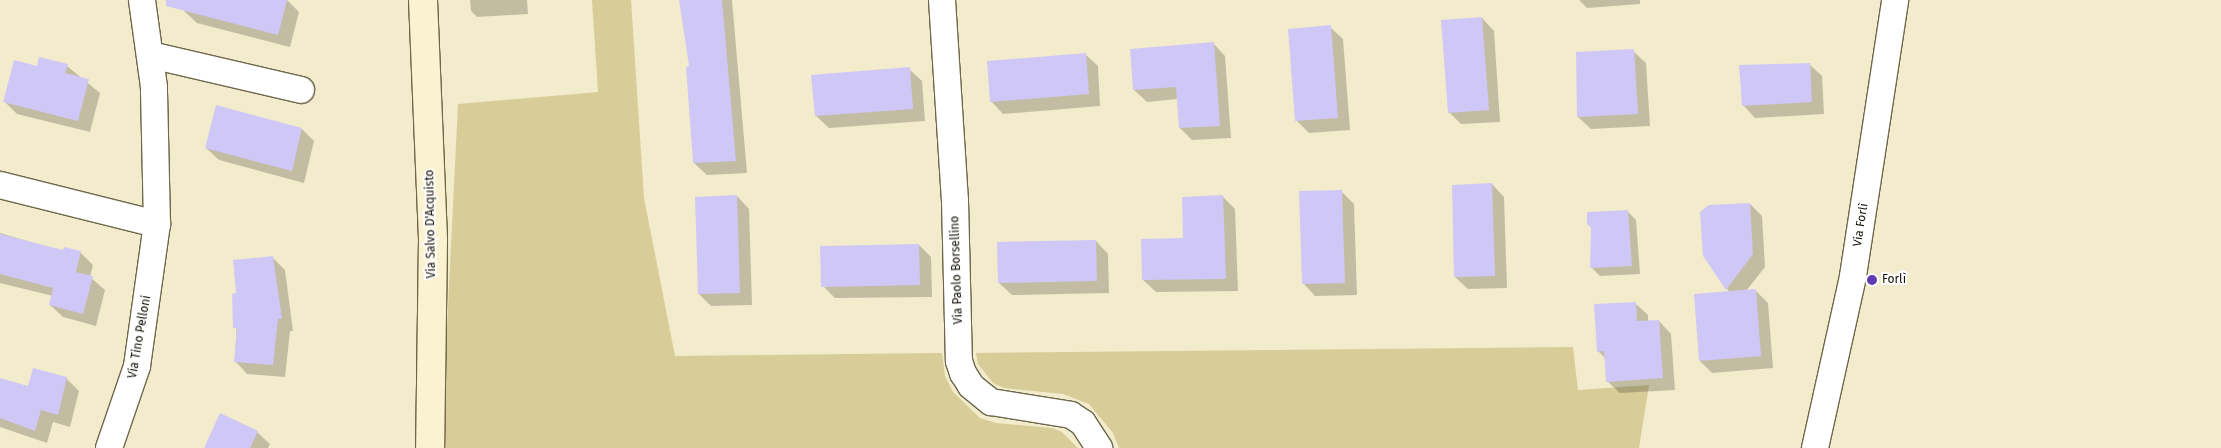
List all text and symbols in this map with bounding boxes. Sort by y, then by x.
street label: Via Salvo D'Acquisto [423,169,439,279]
street label: Via Forlì [1850,202,1872,248]
street label: Via Paolo Borsellino [948,215,966,325]
place label: Forlì [1882,273,1906,287]
marker: Forlì [1866,274,1878,286]
street label: Via Tino Pelloni [126,294,154,380]

